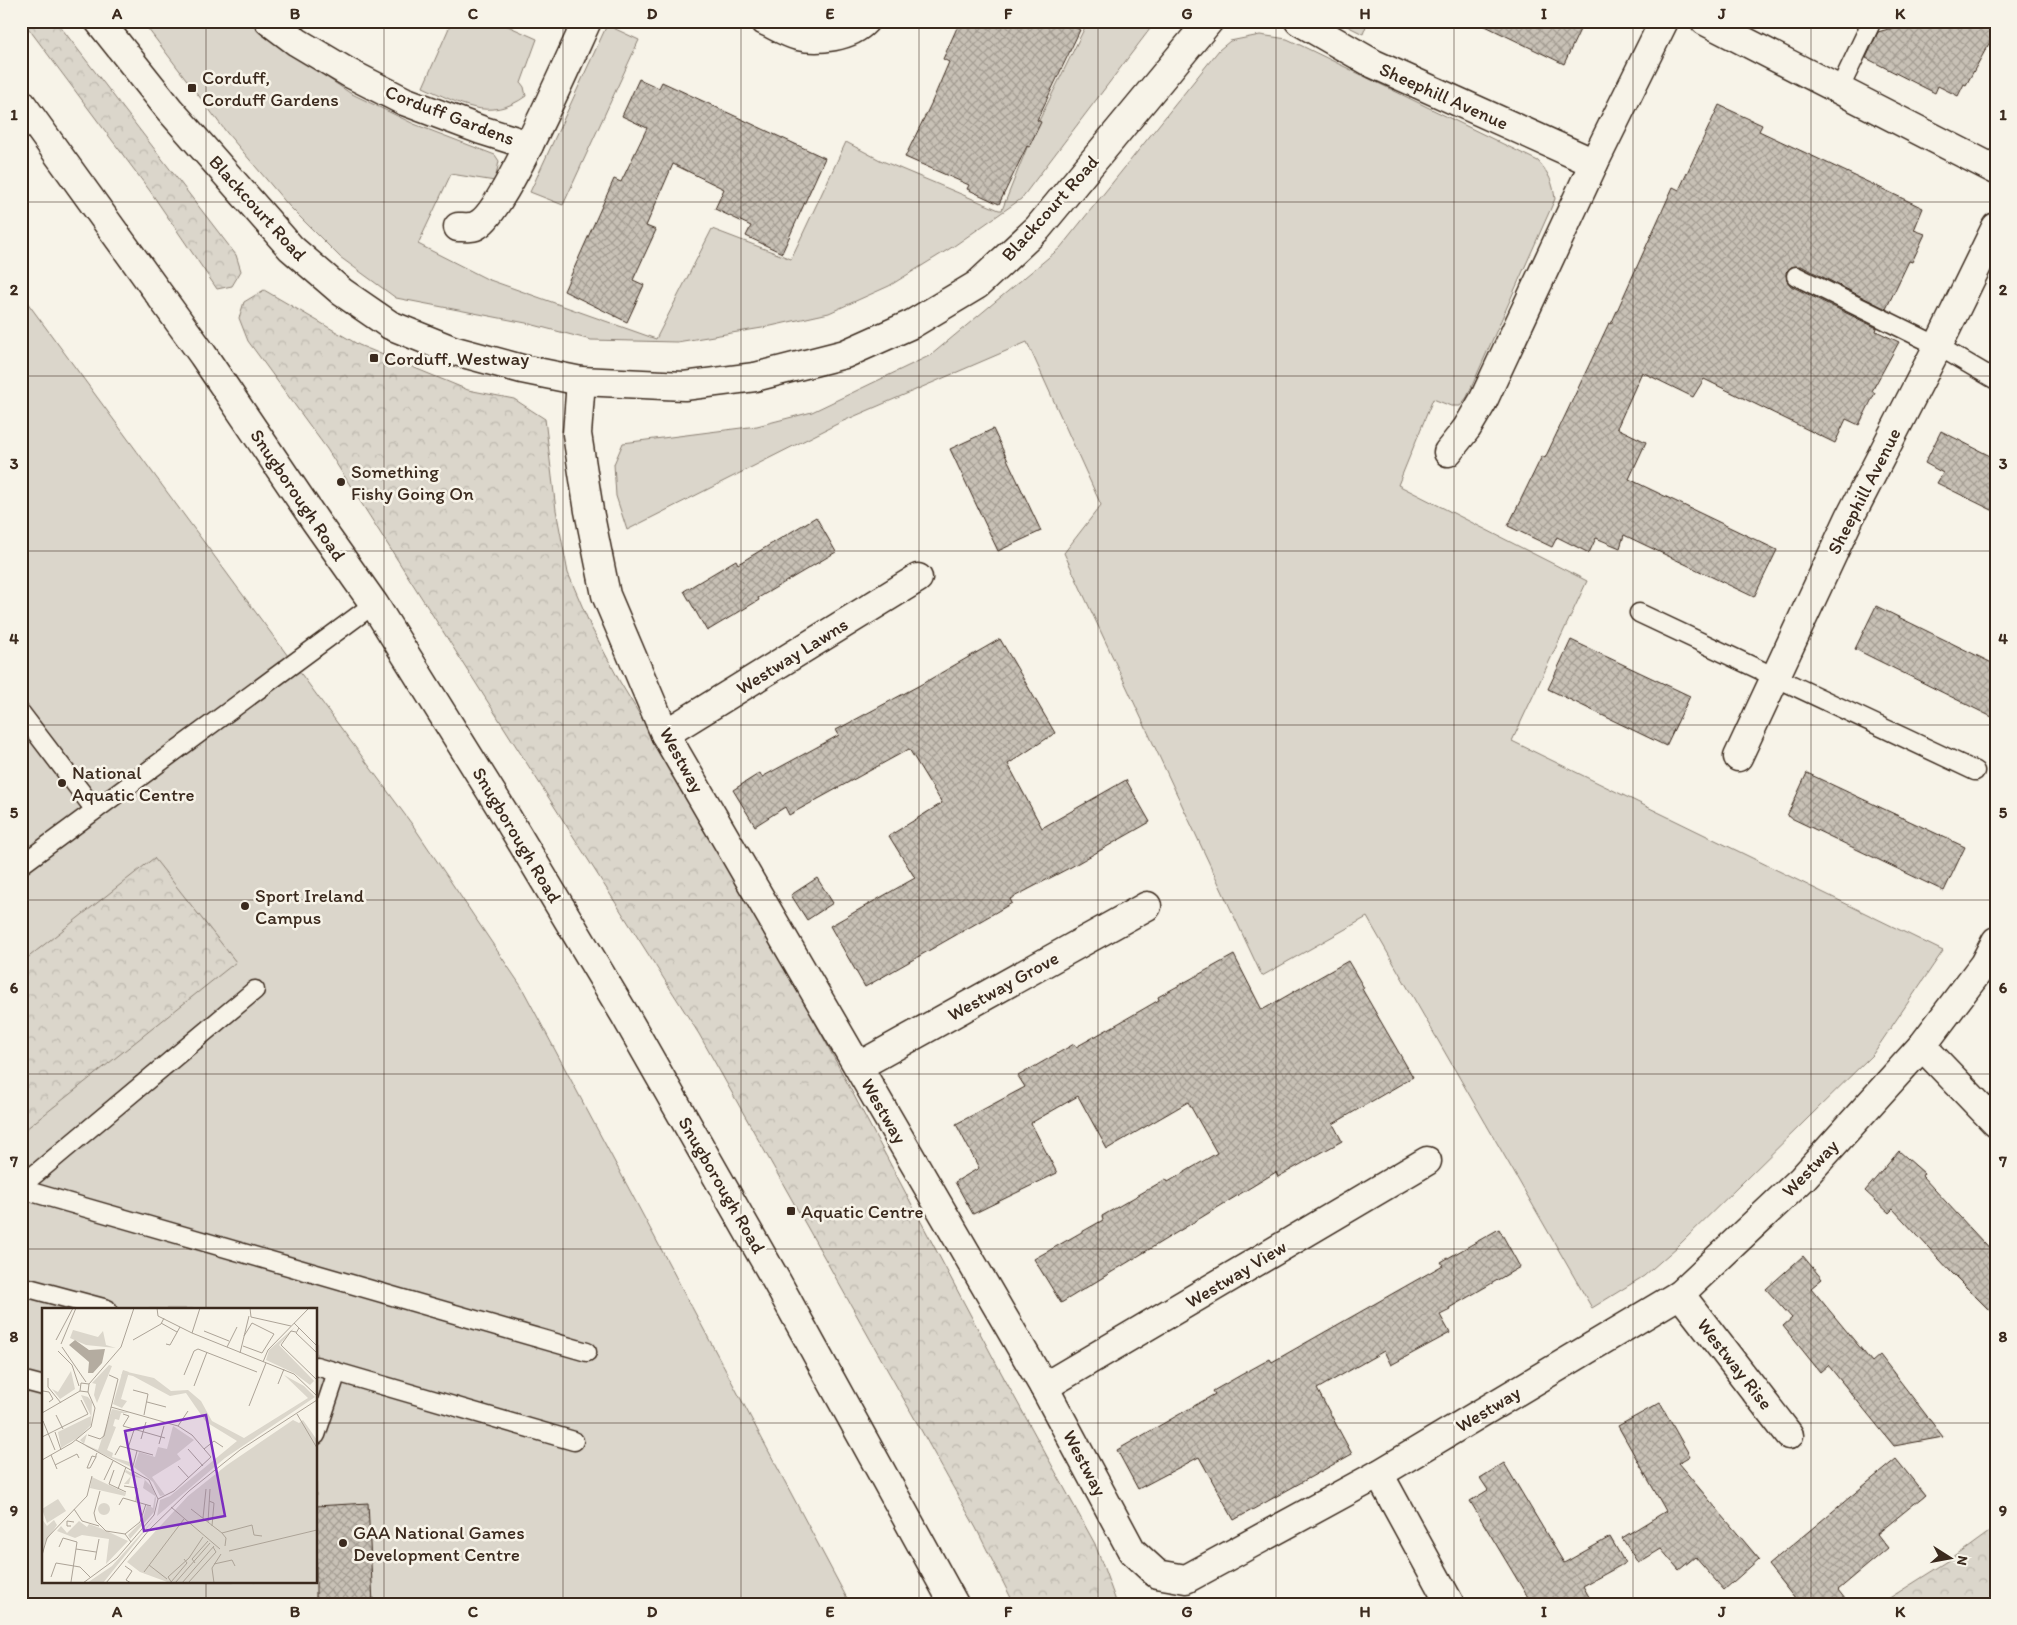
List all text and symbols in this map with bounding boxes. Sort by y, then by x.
text: A [111,4,123,23]
text: B [290,4,301,23]
text: C [468,4,479,23]
text: D [647,4,658,23]
text: E [826,4,835,23]
text: F [1004,4,1013,23]
text: G [1181,4,1193,23]
text: H [1359,4,1371,23]
text: I [1541,4,1547,23]
text: J [1717,4,1726,23]
text: K [1895,4,1906,23]
street label: Sheephill Avenue [1376,57,1512,135]
place label: Corduff, Corduff Gardens [202,66,339,111]
street label: Corduff Gardens [382,80,518,150]
marker: Corduff, Corduff Gardens [186,82,198,94]
text: 1 [10,105,18,124]
text: 1 [1999,105,2007,124]
street label: Blackcourt Road [204,150,312,266]
street label: Blackcourt Road [996,150,1104,266]
text: 2 [10,280,19,299]
text: 2 [1999,280,2008,299]
place label: Corduff, Westway [384,347,529,370]
marker: Corduff, Westway [368,352,380,364]
street label: Sheephill Avenue [1822,424,1906,558]
street label: Snugborough Road [245,425,351,566]
text: 3 [10,454,19,473]
text: 3 [1999,454,2008,473]
place label: Something Fishy Going On [351,460,474,505]
marker: Something Fishy Going On [335,476,347,488]
street label: Westway Lawns [732,613,852,699]
text: 4 [9,629,19,648]
text: 4 [1998,629,2008,648]
street label: Westway [655,723,709,797]
place label: National Aquatic Centre [72,761,195,806]
street label: Snugborough Road [467,763,567,908]
marker: National Aquatic Centre [56,777,68,789]
text: 5 [10,803,19,822]
text: 5 [1999,803,2008,822]
place label: Sport Ireland Campus [255,884,365,929]
marker: Sport Ireland Campus [239,900,251,912]
street label: Westway Grove [943,946,1063,1026]
text: 6 [10,978,19,997]
text: 6 [1999,978,2008,997]
street label: Westway [856,1074,912,1148]
street label: Snugborough Road [673,1112,771,1258]
street label: Westway [1777,1134,1843,1202]
text: 7 [9,1152,18,1171]
text: 7 [1998,1152,2007,1171]
place label: Aquatic Centre [801,1200,924,1223]
marker: Aquatic Centre [785,1205,797,1217]
street label: Westway View [1181,1235,1291,1313]
inset map [42,1308,318,1582]
street label: Westway Rise [1692,1314,1778,1414]
text: 8 [10,1327,19,1346]
text: 8 [1999,1327,2008,1346]
street label: Westway [1451,1381,1525,1437]
street label: Westway [1058,1426,1112,1500]
text: 9 [10,1501,18,1520]
text: 9 [1999,1501,2007,1520]
place label: GAA National Games Development Centre [353,1521,525,1566]
north arrow [1924,1532,1974,1582]
marker: GAA National Games Development Centre [337,1537,349,1549]
text: N [1953,1554,1972,1567]
text: A [111,1602,123,1621]
text: B [290,1602,301,1621]
text: C [468,1602,479,1621]
text: D [647,1602,658,1621]
text: E [826,1602,835,1621]
text: F [1004,1602,1013,1621]
text: G [1181,1602,1193,1621]
text: H [1359,1602,1371,1621]
text: I [1541,1602,1547,1621]
text: J [1717,1602,1726,1621]
text: K [1895,1602,1906,1621]

